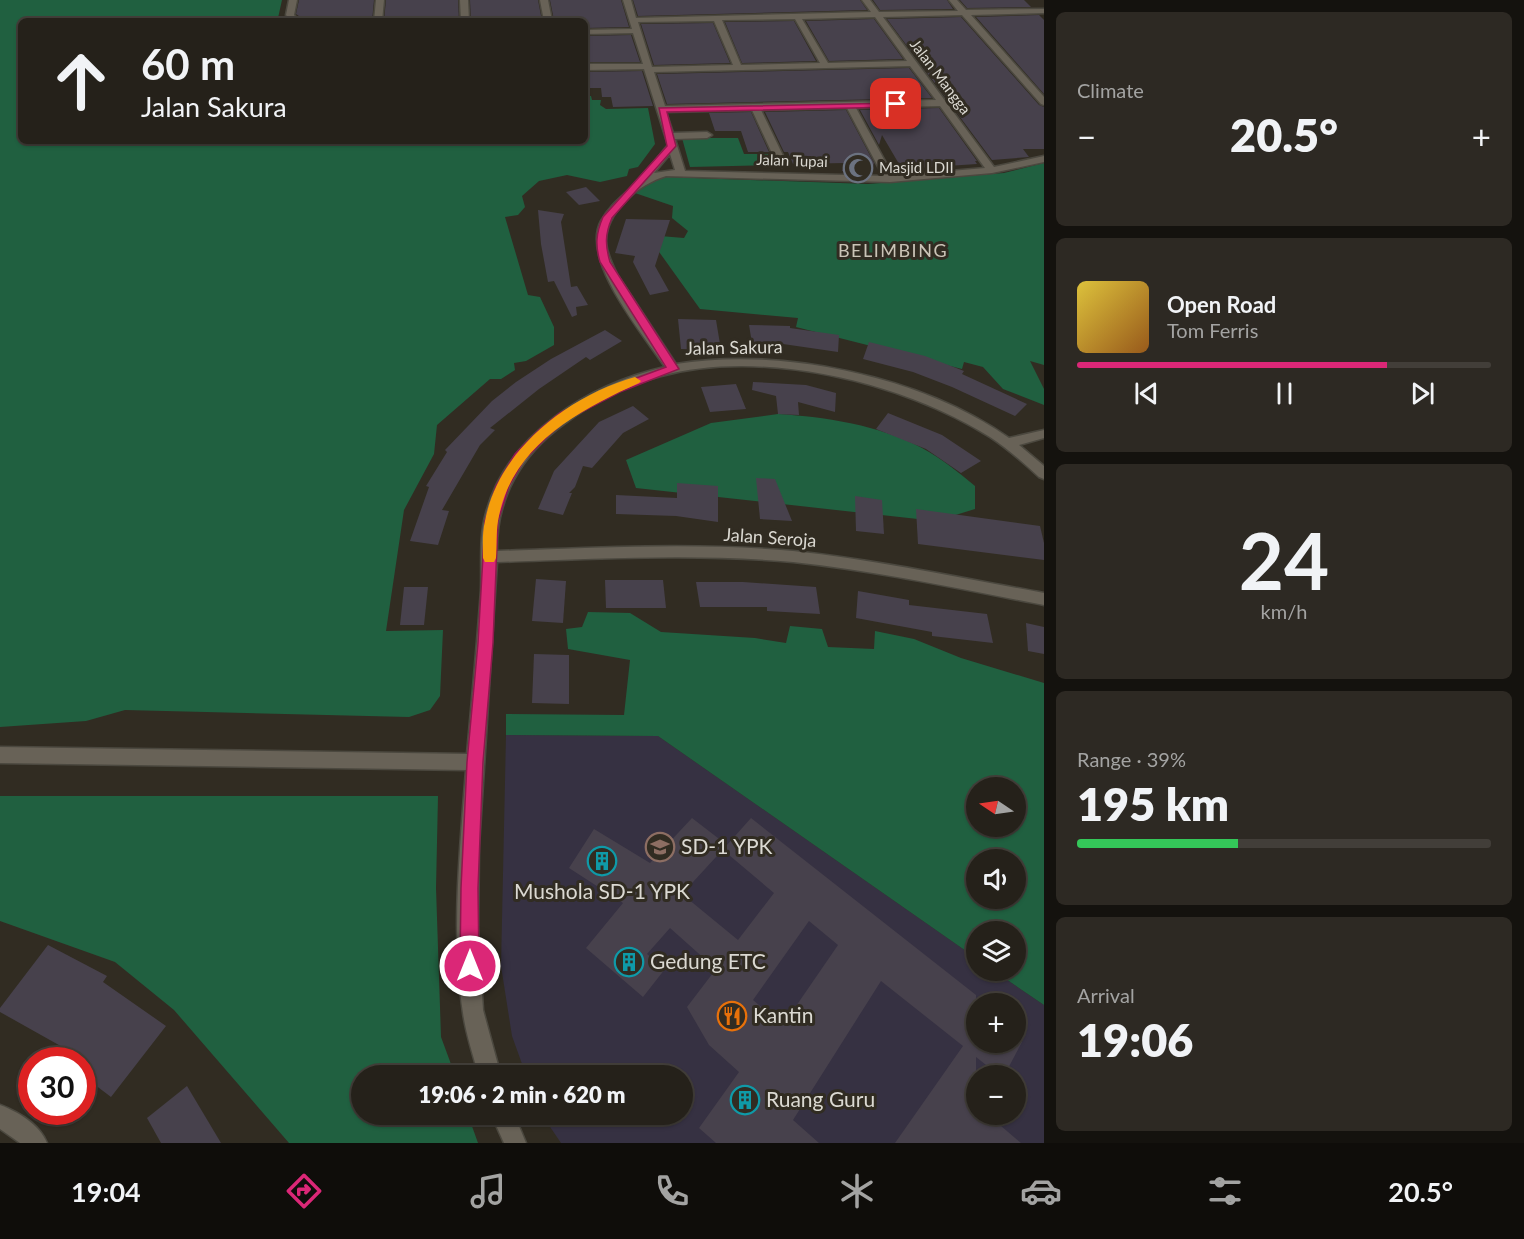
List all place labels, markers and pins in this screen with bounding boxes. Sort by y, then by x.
pin [870,78,921,129]
mosque icon: Masjid LDII [842,152,874,184]
place label: Masjid LDII [879,158,954,176]
school or university icon: SD-1 YPK [644,831,676,863]
place label: SD-1 YPK [681,833,773,858]
building icon: Mushola SD-1 YPK [586,845,618,877]
place label: Mushola SD-1 YPK [514,878,690,903]
building icon: Gedung ETC [613,946,645,978]
place label: Gedung ETC [650,948,766,973]
restaurant icon: Kantin [716,1000,748,1032]
place label: Kantin [753,1002,814,1027]
building icon: Ruang Guru [729,1084,761,1116]
place label: Ruang Guru [766,1086,875,1111]

